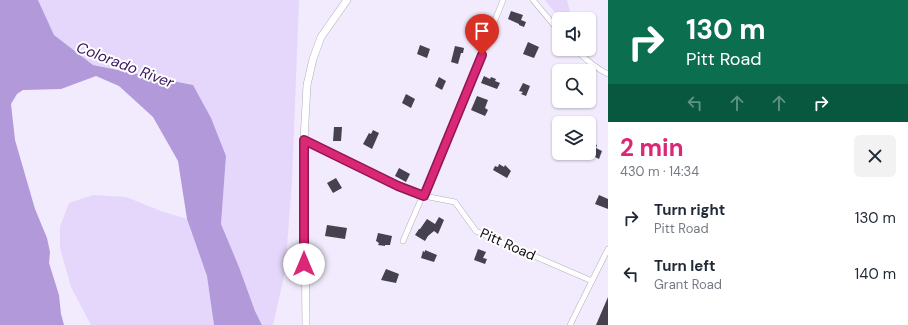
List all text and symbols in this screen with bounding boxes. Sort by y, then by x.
text: 130 m [686,11,766,48]
map controls [552,12,596,160]
button: sound [552,12,596,56]
pin [465,14,499,55]
icon: right [620,16,672,68]
icon: arrive [471,20,493,42]
water label: Colorado River [73,37,177,93]
text: Pitt Road [686,47,762,71]
button: search [552,64,596,108]
icon: left [684,92,706,114]
icon: ahead [726,92,748,114]
icon: ahead [768,92,790,114]
icon: right [810,92,832,114]
button: layers [552,116,596,160]
text: 2 min [620,132,683,163]
button: close [854,135,896,177]
text: 430 m · 14:34 [620,163,699,180]
text: Turn right [654,200,725,220]
icon: right [620,207,642,229]
text: 130 m [855,208,896,228]
text: Pitt Road [654,220,709,237]
street label: Pitt Road [477,224,539,264]
position arrow [283,243,325,285]
text: Turn left [654,256,715,276]
icon: left [620,263,642,285]
text: 140 m [855,264,896,284]
text: Grant Road [654,276,722,293]

